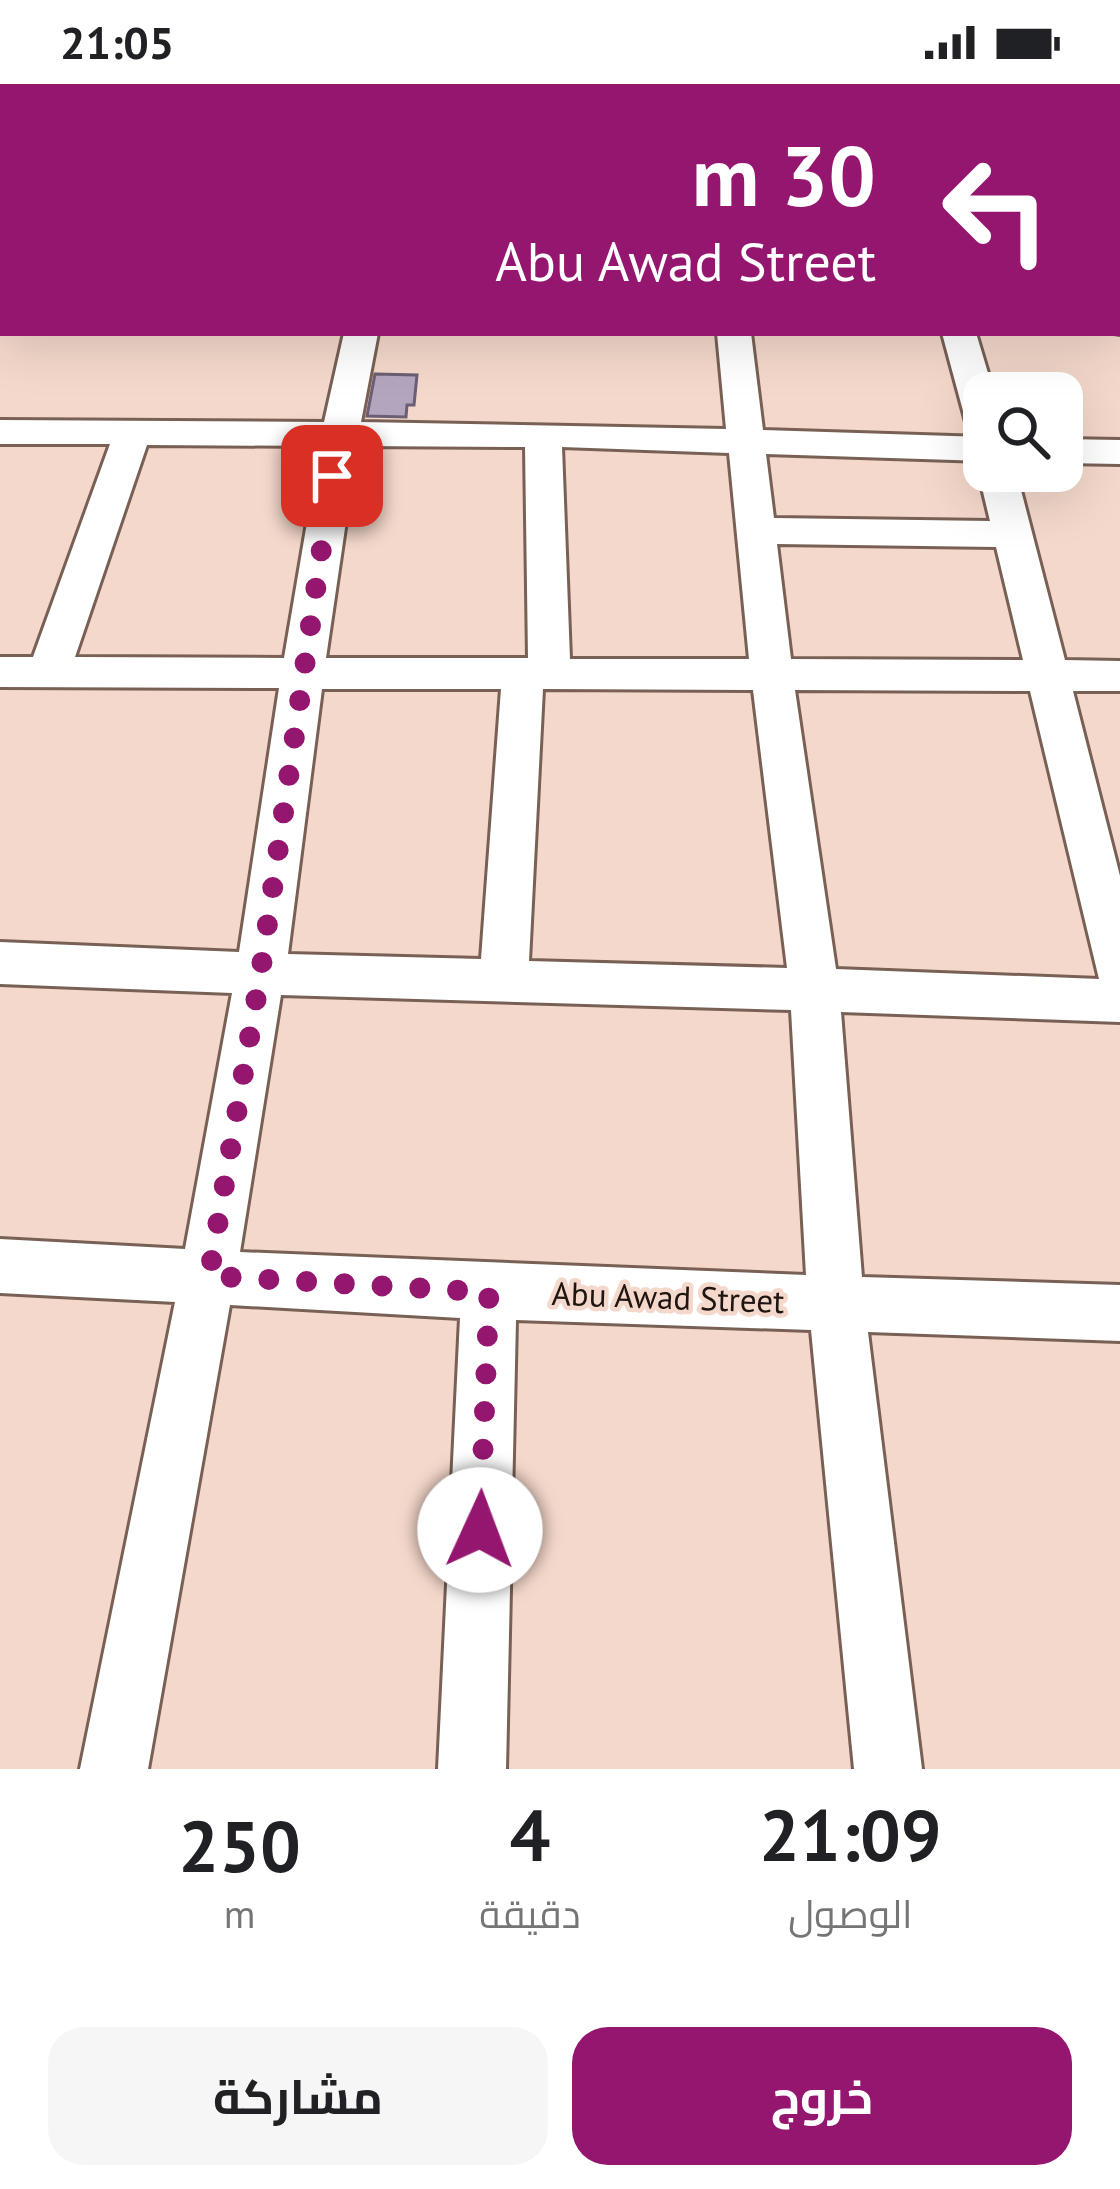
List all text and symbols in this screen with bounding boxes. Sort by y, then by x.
text: 21:05 [60,13,174,71]
text: 30 m [692,120,876,229]
icon: left [918,132,1074,288]
text: Abu Awad Street [495,226,876,296]
map controls [963,372,1083,492]
button: search [963,372,1083,492]
pin [281,425,383,527]
icon: arrive [299,443,365,509]
street label: Abu Awad Street [551,1271,785,1322]
position arrow [417,1467,543,1593]
text: 4 [510,1788,550,1881]
text: 21:09 [759,1788,942,1881]
text: 250 [178,1799,301,1892]
text: m [224,1888,255,1939]
text: دقيقة [479,1888,581,1939]
text: الوصول [788,1888,912,1939]
button: مشاركة [48,2027,548,2165]
button: خروج [572,2027,1072,2165]

